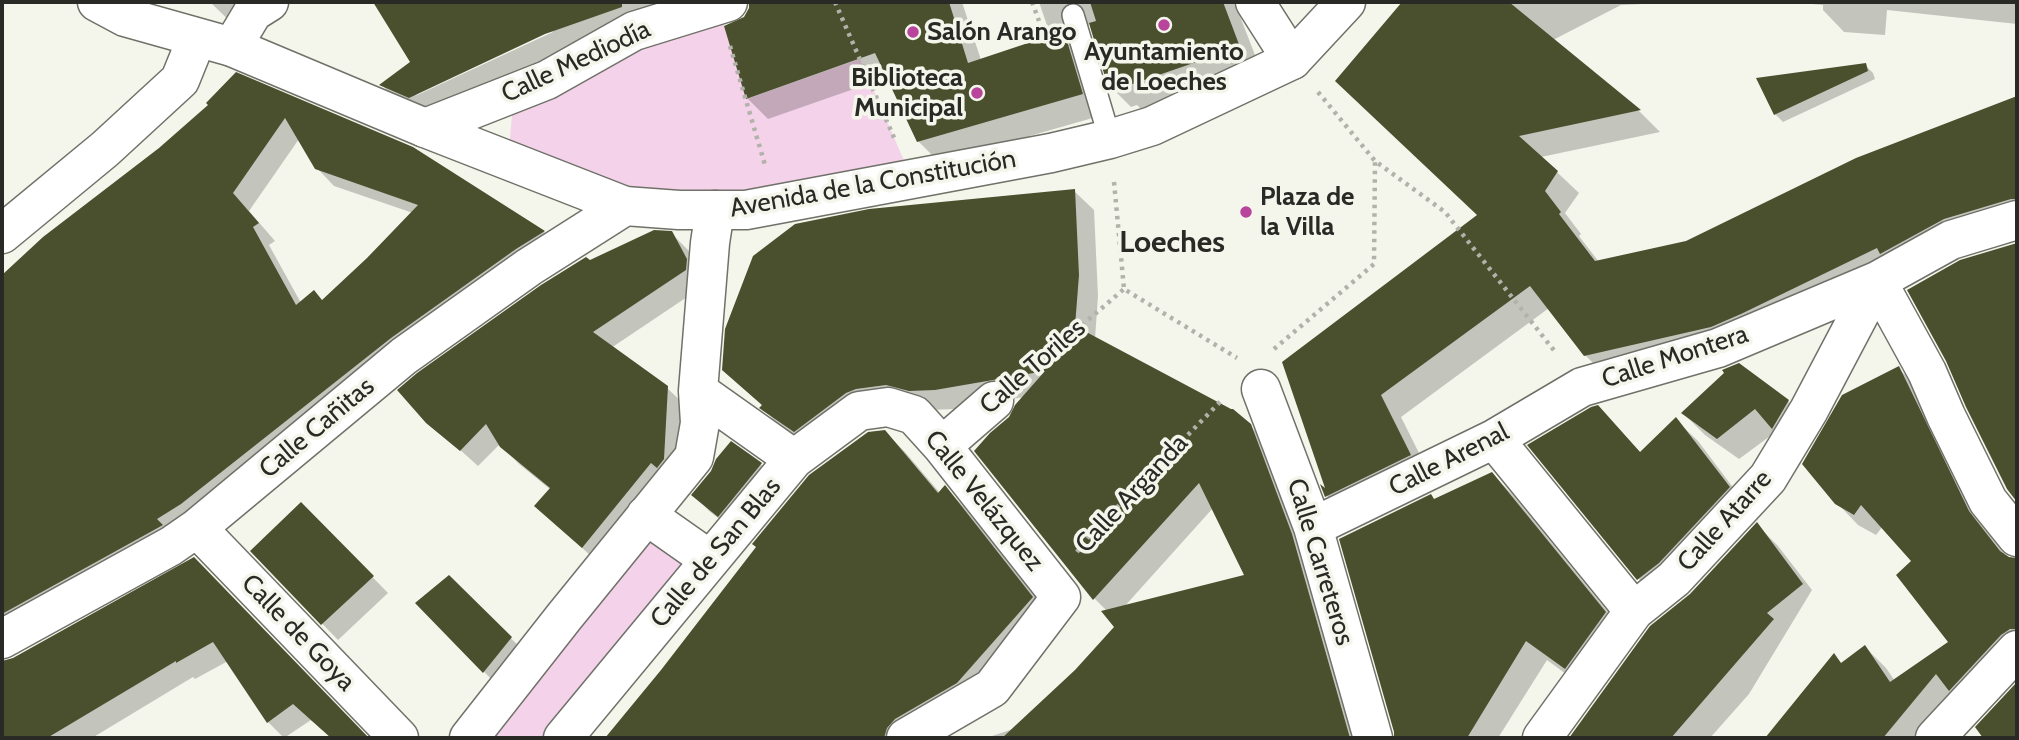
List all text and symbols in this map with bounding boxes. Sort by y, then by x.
street label: Calle Mediodía [497,14,655,110]
place label: Salón Arango [927,16,1076,48]
marker: Ayuntamiento de Loeches [1156,17,1172,33]
marker: Salón Arango [905,24,921,40]
place label: Ayuntamiento de Loeches [1084,36,1244,98]
place label: Biblioteca Municipal [851,62,963,124]
marker: Biblioteca Municipal [969,85,985,101]
street label: Avenida de la Constitución [728,143,1018,225]
place label: Plaza de la Villa [1260,181,1354,242]
marker: Plaza de la Villa [1238,204,1254,220]
district label: Loeches [1119,225,1225,261]
street label: Calle Toriles [974,313,1092,421]
street label: Calle Montera [1598,319,1752,395]
street label: Calle Cañitas [253,371,381,485]
street label: Calle Arenal [1384,417,1514,503]
street label: Calle Velázquez [918,424,1050,578]
street label: Calle Arganda [1069,428,1195,560]
street label: Calle Atarre [1671,464,1779,578]
street label: Calle de San Blas [644,472,788,634]
street label: Calle Carreteros [1280,475,1360,649]
street label: Calle de Goya [235,568,361,698]

